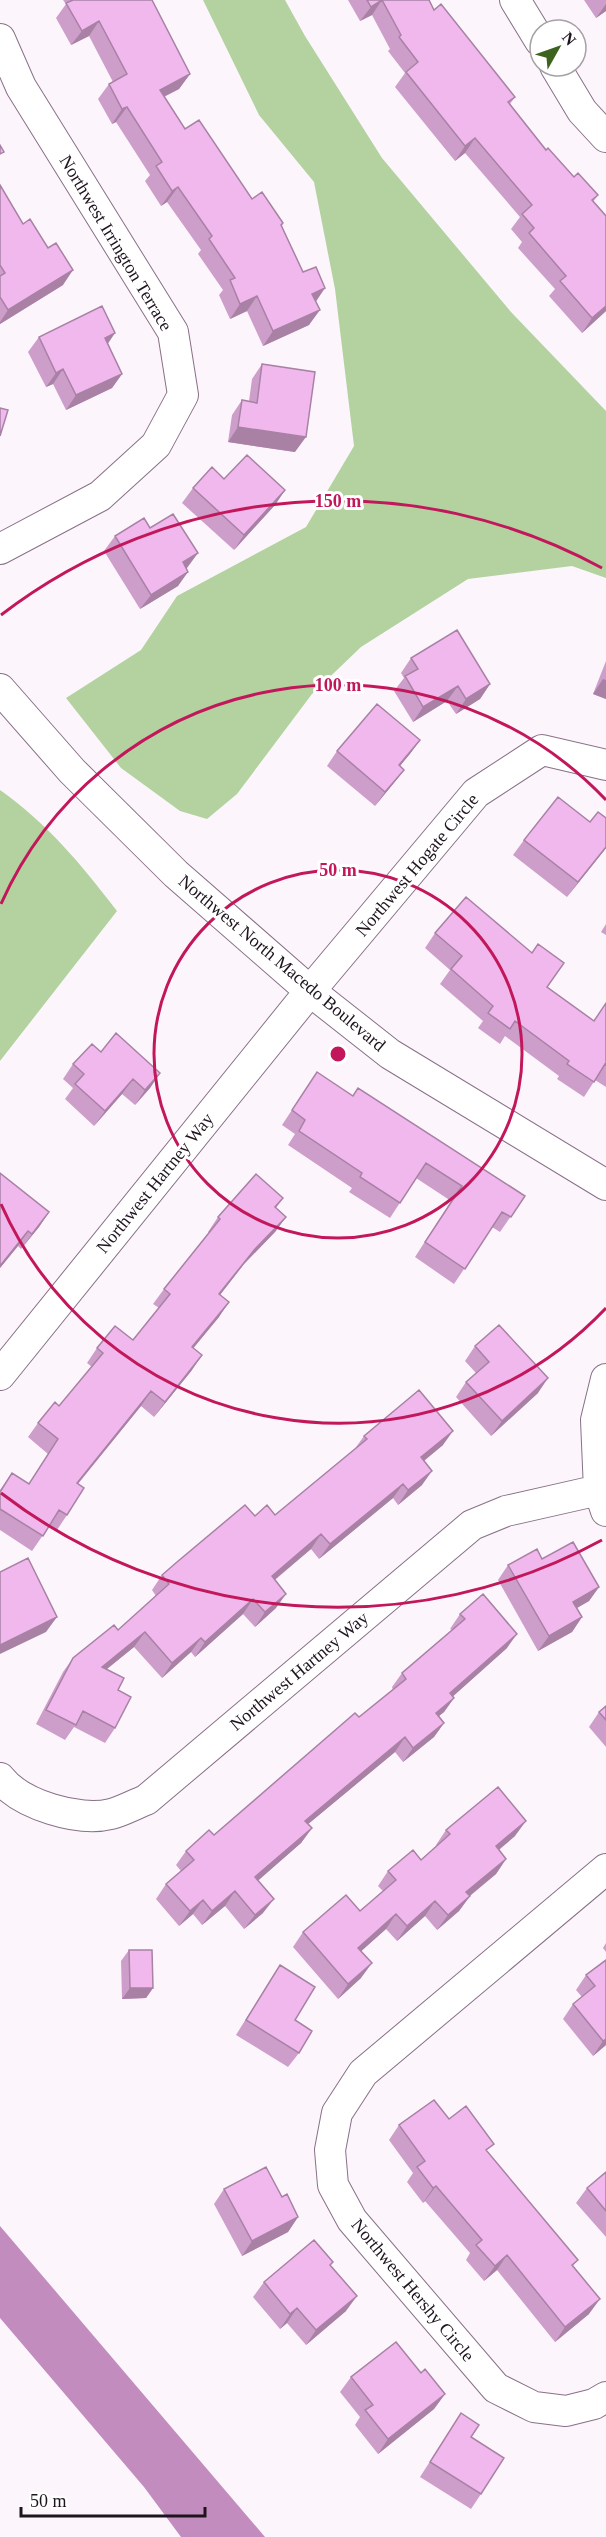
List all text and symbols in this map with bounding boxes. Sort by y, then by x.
north arrow [528,18,588,78]
text: N [559,29,580,49]
street label: Northwest Irrington Terrace [56,152,176,334]
text: 150 m [315,491,361,511]
text: 100 m [315,675,361,695]
street label: Northwest Hogate Circle [352,790,482,940]
text: 50 m [319,860,357,880]
street label: Northwest North Macedo Boulevard [175,871,389,1055]
centre of rings [328,1044,348,1064]
street label: Northwest Hartney Way [92,1109,218,1257]
street label: Northwest Hartney Way [226,1607,372,1735]
street label: Northwest Hershy Circle [347,2215,479,2365]
scale bar [21,2480,206,2518]
text: 50 m [30,2491,67,2511]

